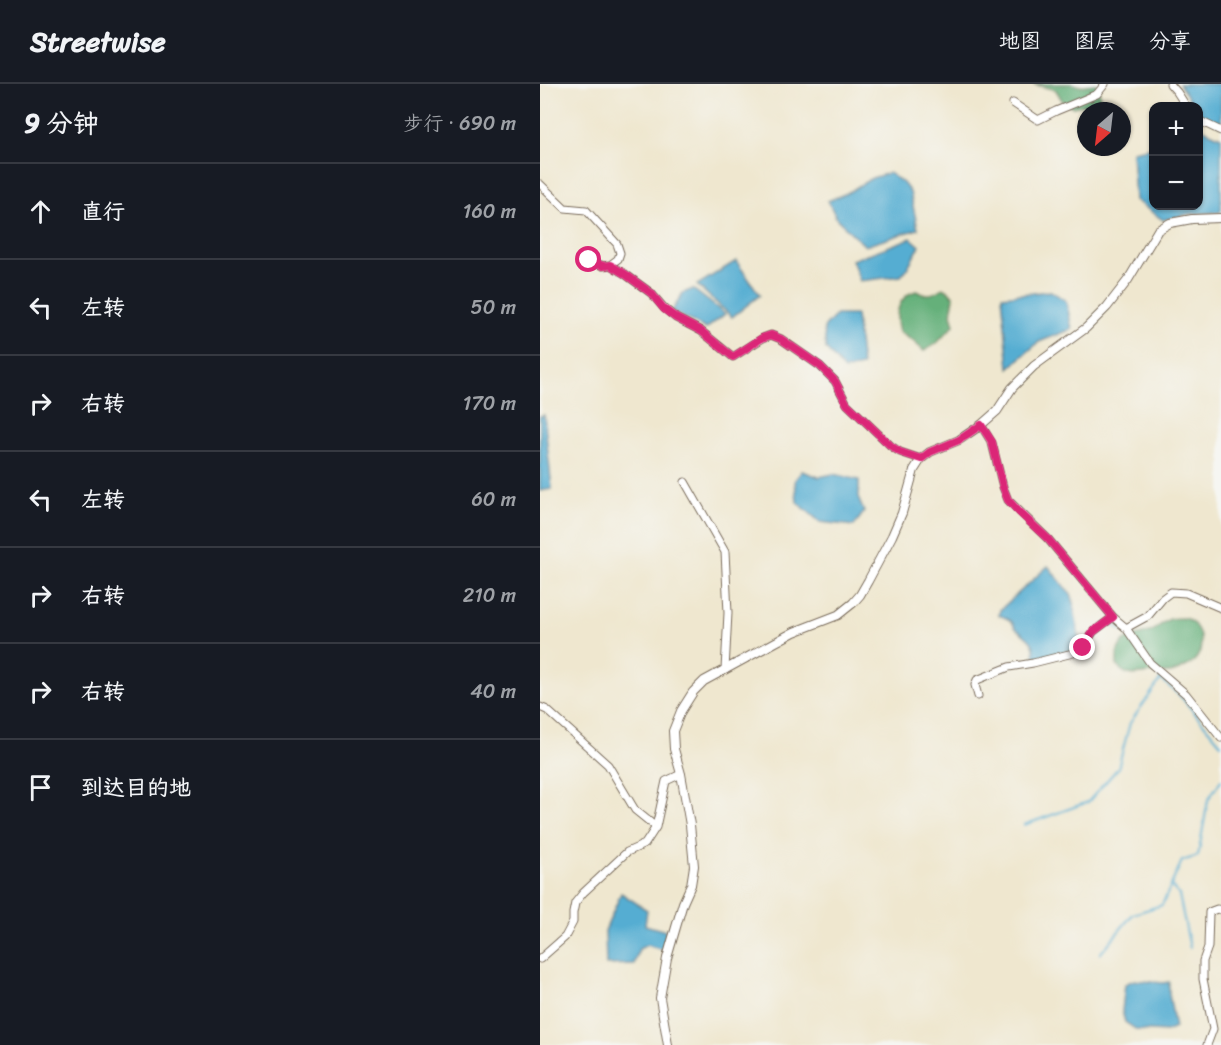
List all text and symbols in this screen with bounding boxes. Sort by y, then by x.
text: Streetwise [30,17,166,66]
text: 地图 [999,22,1041,60]
text: 图层 [1074,22,1116,60]
text: 分享 [1149,22,1191,60]
text: 9 分钟 [24,100,99,146]
north arrow [1077,102,1131,156]
map controls [1149,102,1203,210]
button: + [1149,102,1203,156]
text: 步行 · 690 m [403,106,516,141]
button: − [1149,156,1203,210]
text: 直行 [81,192,125,231]
text: 160 m [463,194,516,229]
icon: ahead [24,195,57,228]
route start [575,246,601,272]
text: 左转 [81,288,125,327]
text: 50 m [471,290,516,325]
icon: left [24,291,57,324]
text: 右转 [81,384,125,423]
text: 170 m [463,386,516,421]
icon: right [24,387,57,420]
text: 左转 [81,480,125,519]
text: 60 m [471,482,516,517]
icon: left [24,483,57,516]
text: 右转 [81,576,125,615]
text: 210 m [463,578,516,613]
icon: right [24,579,57,612]
route end [1069,634,1095,660]
text: 右转 [81,672,125,711]
text: 40 m [470,674,516,709]
icon: right [24,675,57,708]
text: 到达目的地 [81,768,191,807]
icon: arrive [24,771,57,804]

